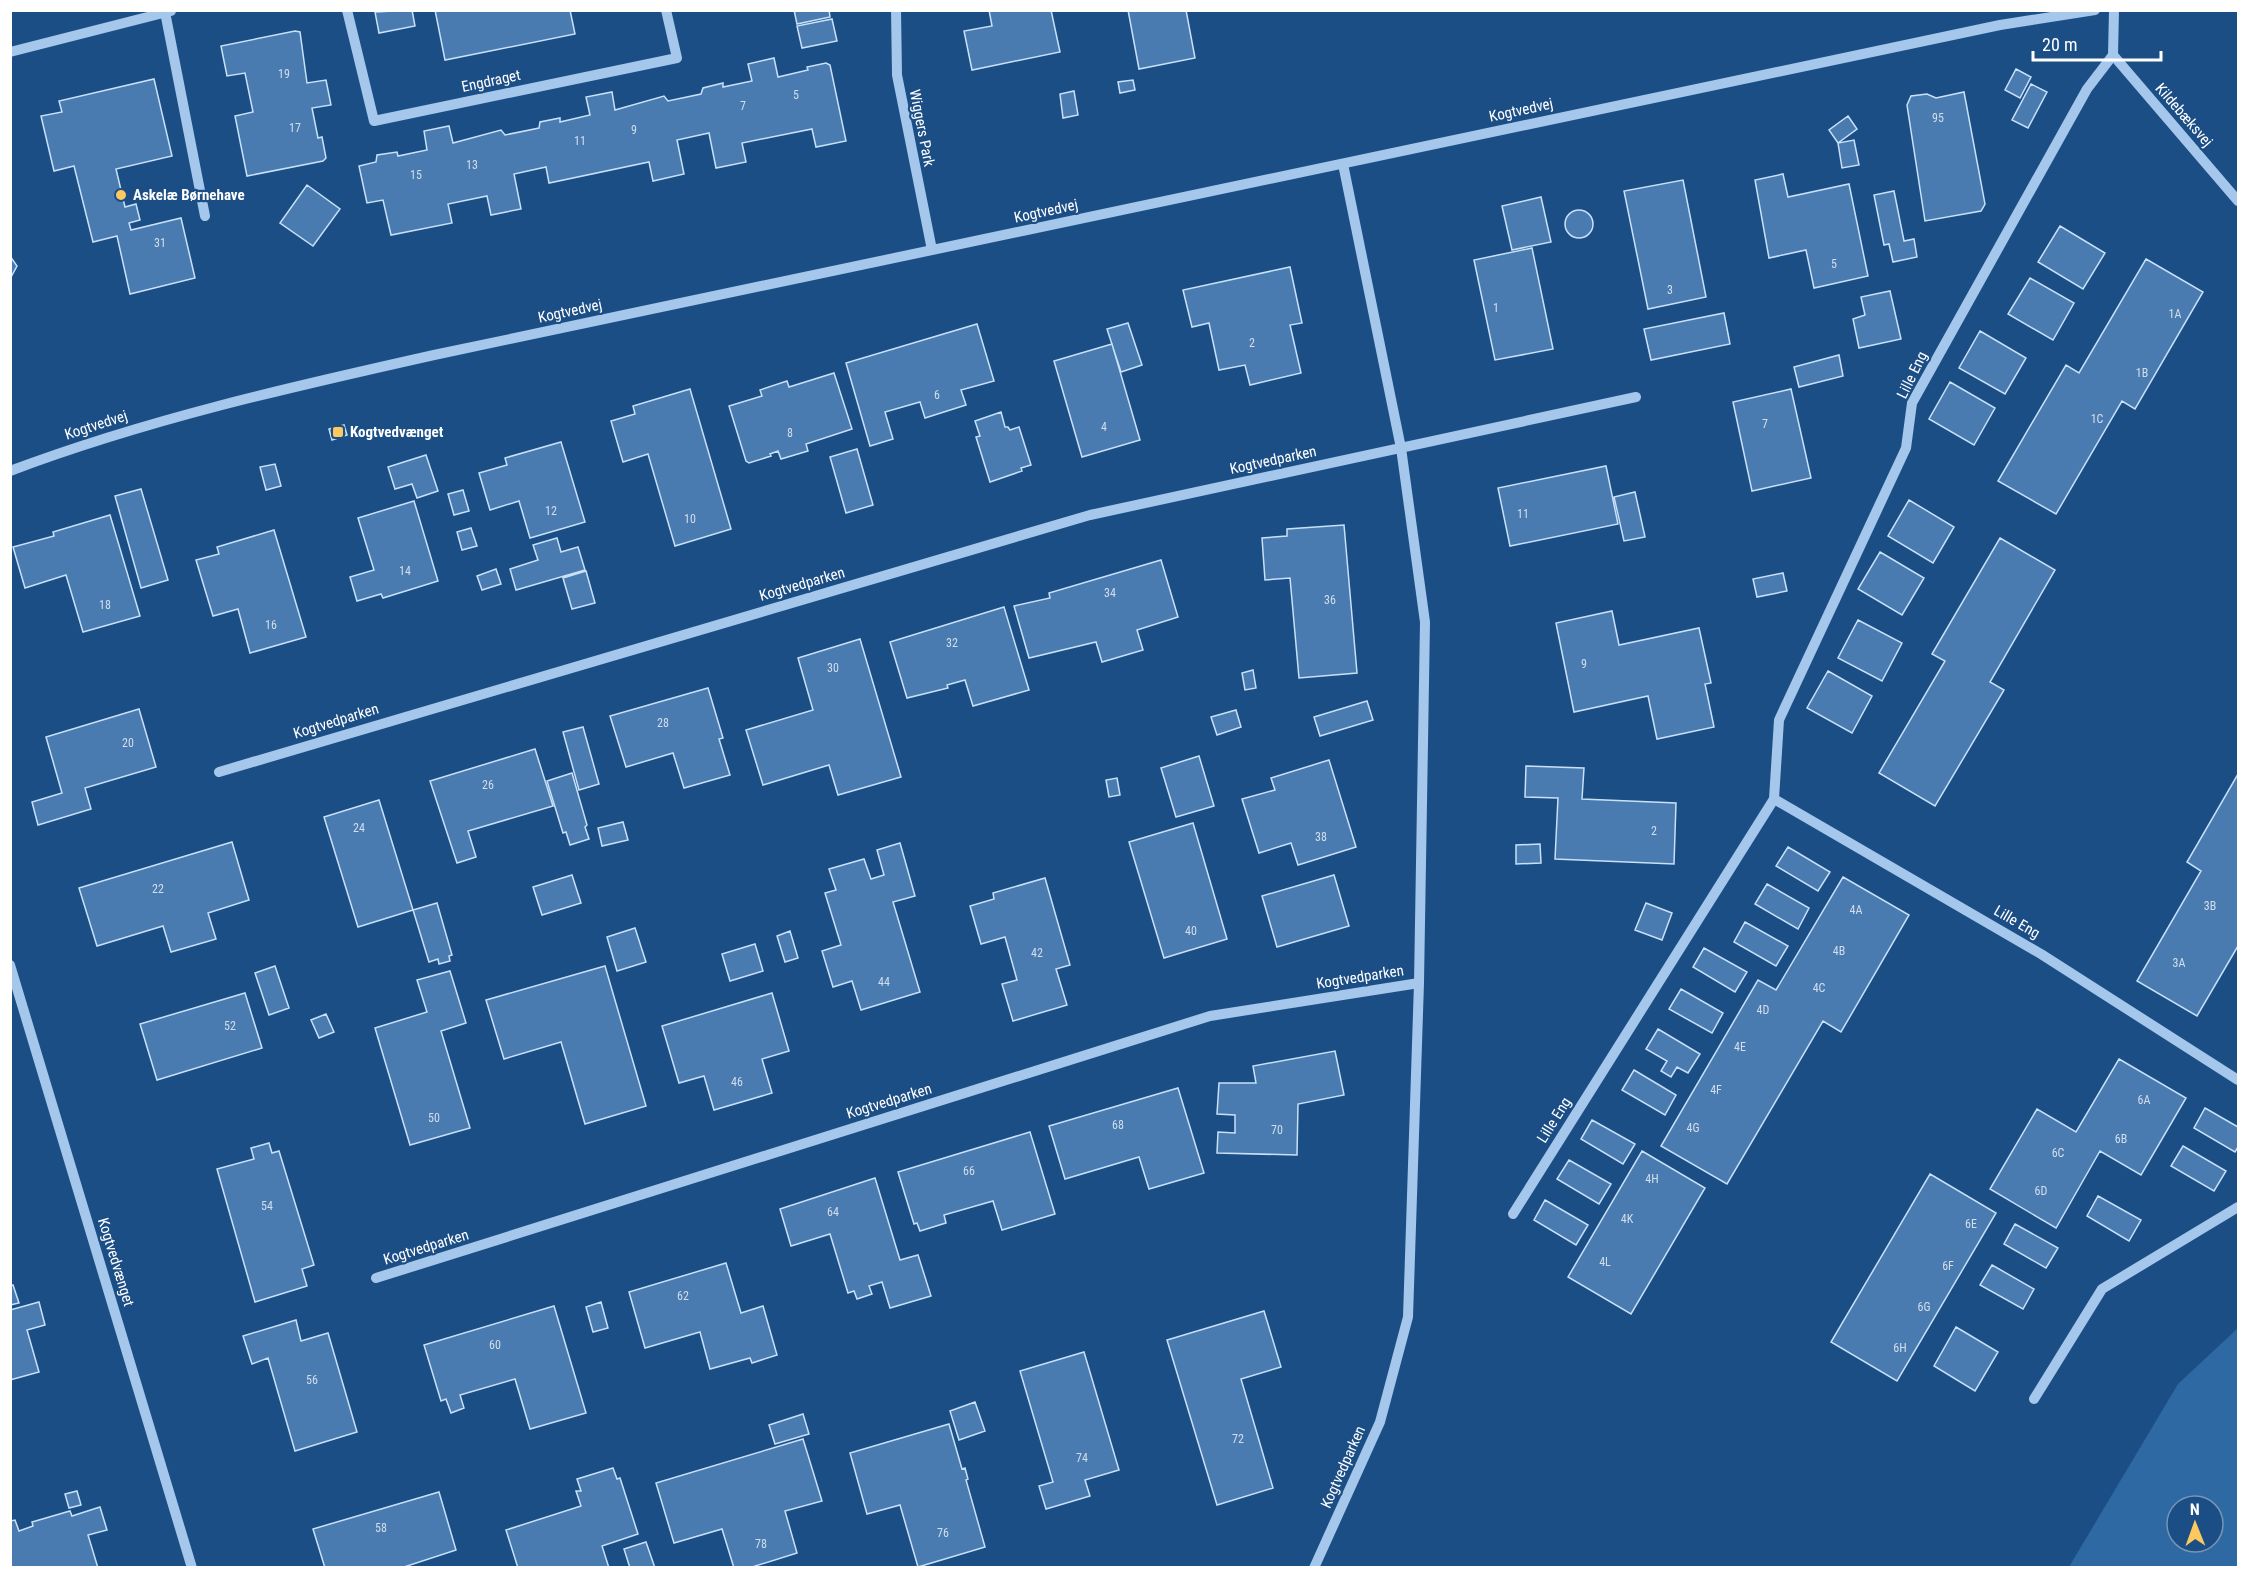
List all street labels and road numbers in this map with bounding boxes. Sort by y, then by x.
street label: Engdraget [460,66,522,96]
street label: Kildebæksvej [2152,80,2216,150]
street label: Wiggers Park [906,88,938,168]
street label: Kogtvedvej [1487,94,1555,126]
street label: Kogtvedvej [1012,195,1080,227]
street label: Kogtvedvej [536,295,604,327]
street label: Lille Eng [1893,349,1931,401]
street label: Kogtvedvej [62,406,130,444]
street label: Kogtvedparken [1228,442,1318,478]
street label: Kogtvedparken [757,563,847,605]
street label: Kogtvedparken [291,699,381,743]
street label: Lille Eng [1991,902,2043,942]
street label: Kogtvedparken [1315,961,1405,993]
street label: Kogtvedparken [844,1079,934,1123]
street label: Lille Eng [1533,1094,1575,1146]
street label: Kogtvedvænget [94,1216,138,1308]
street label: Kogtvedparken [381,1225,471,1269]
street label: Kogtvedparken [1317,1423,1369,1511]

